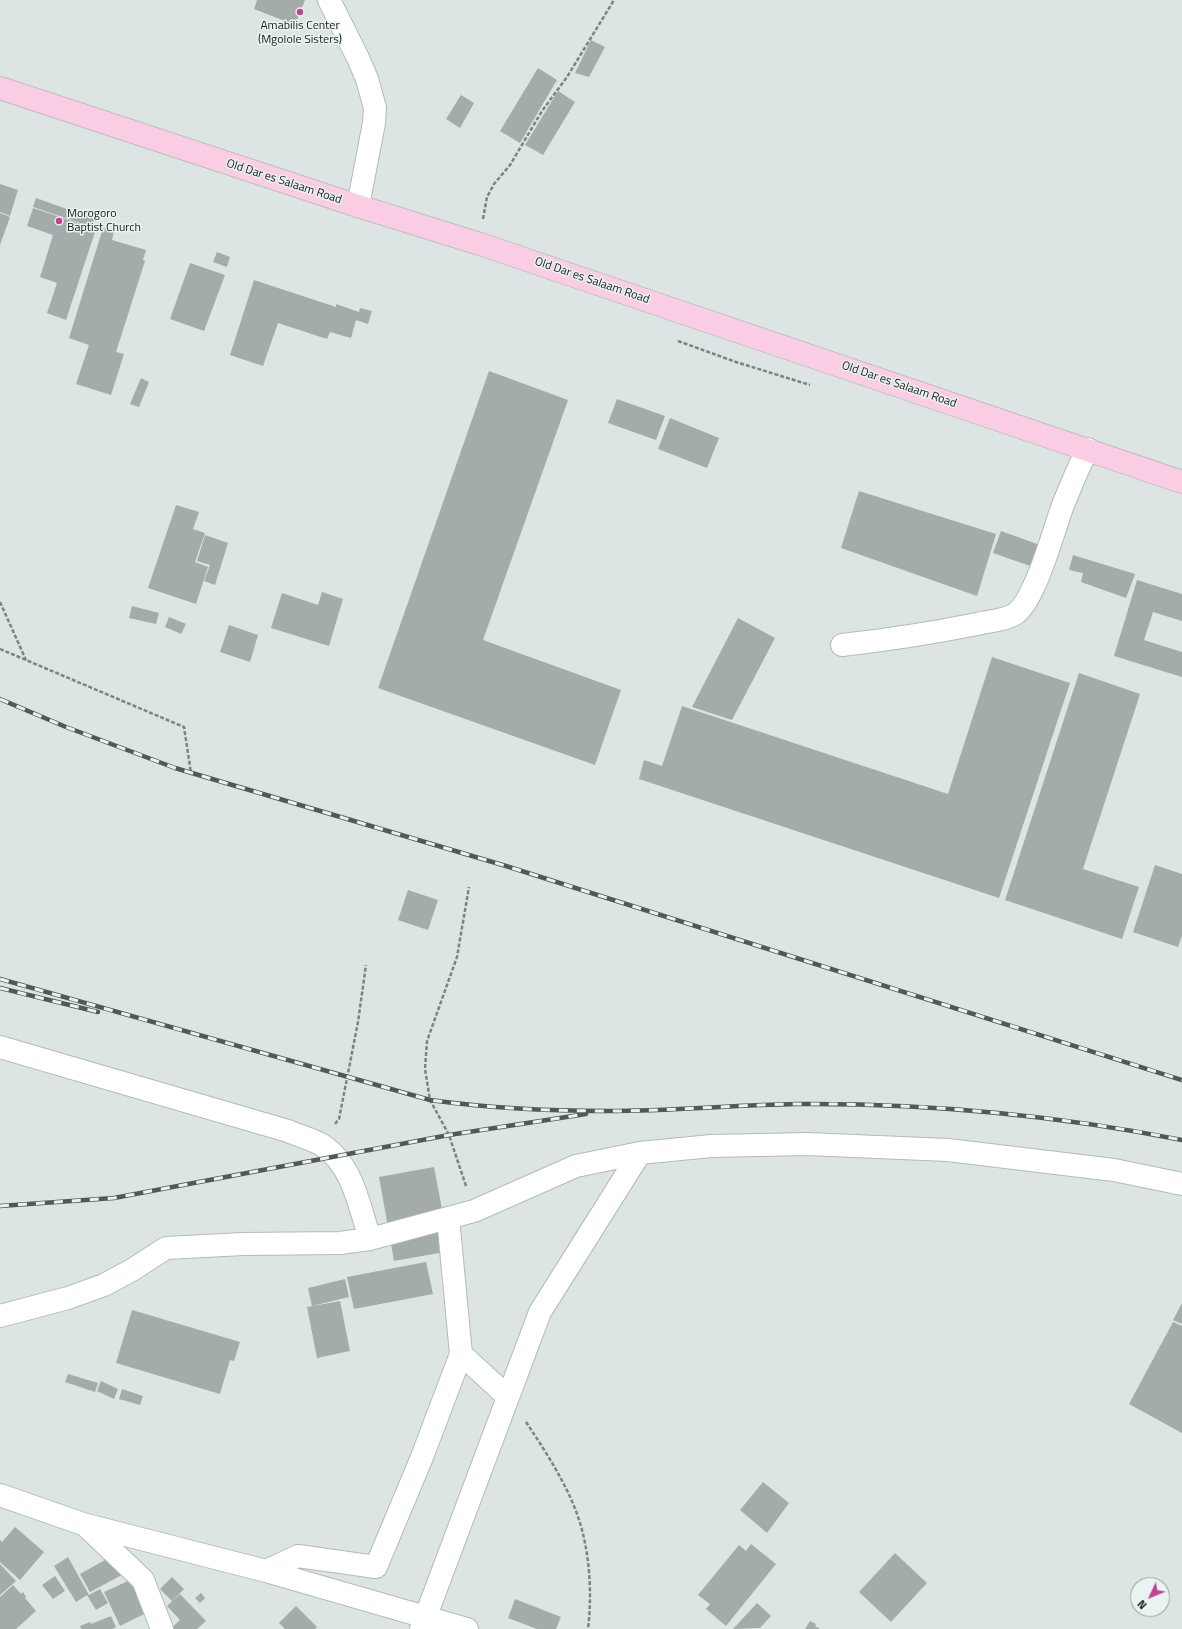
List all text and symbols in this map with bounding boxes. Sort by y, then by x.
marker: Amabilis Center (Mgolole Sisters) [295,7,305,17]
place label: Amabilis Center (Mgolole Sisters) [258,19,342,47]
street label: Old Dar es Salaam Road [224,157,344,207]
place label: Morogoro Baptist Church [67,207,141,235]
marker: Morogoro Baptist Church [54,216,64,226]
street label: Old Dar es Salaam Road [533,255,651,307]
street label: Old Dar es Salaam Road [840,359,958,411]
north arrow [1130,1577,1170,1617]
text: N [1134,1596,1150,1613]

